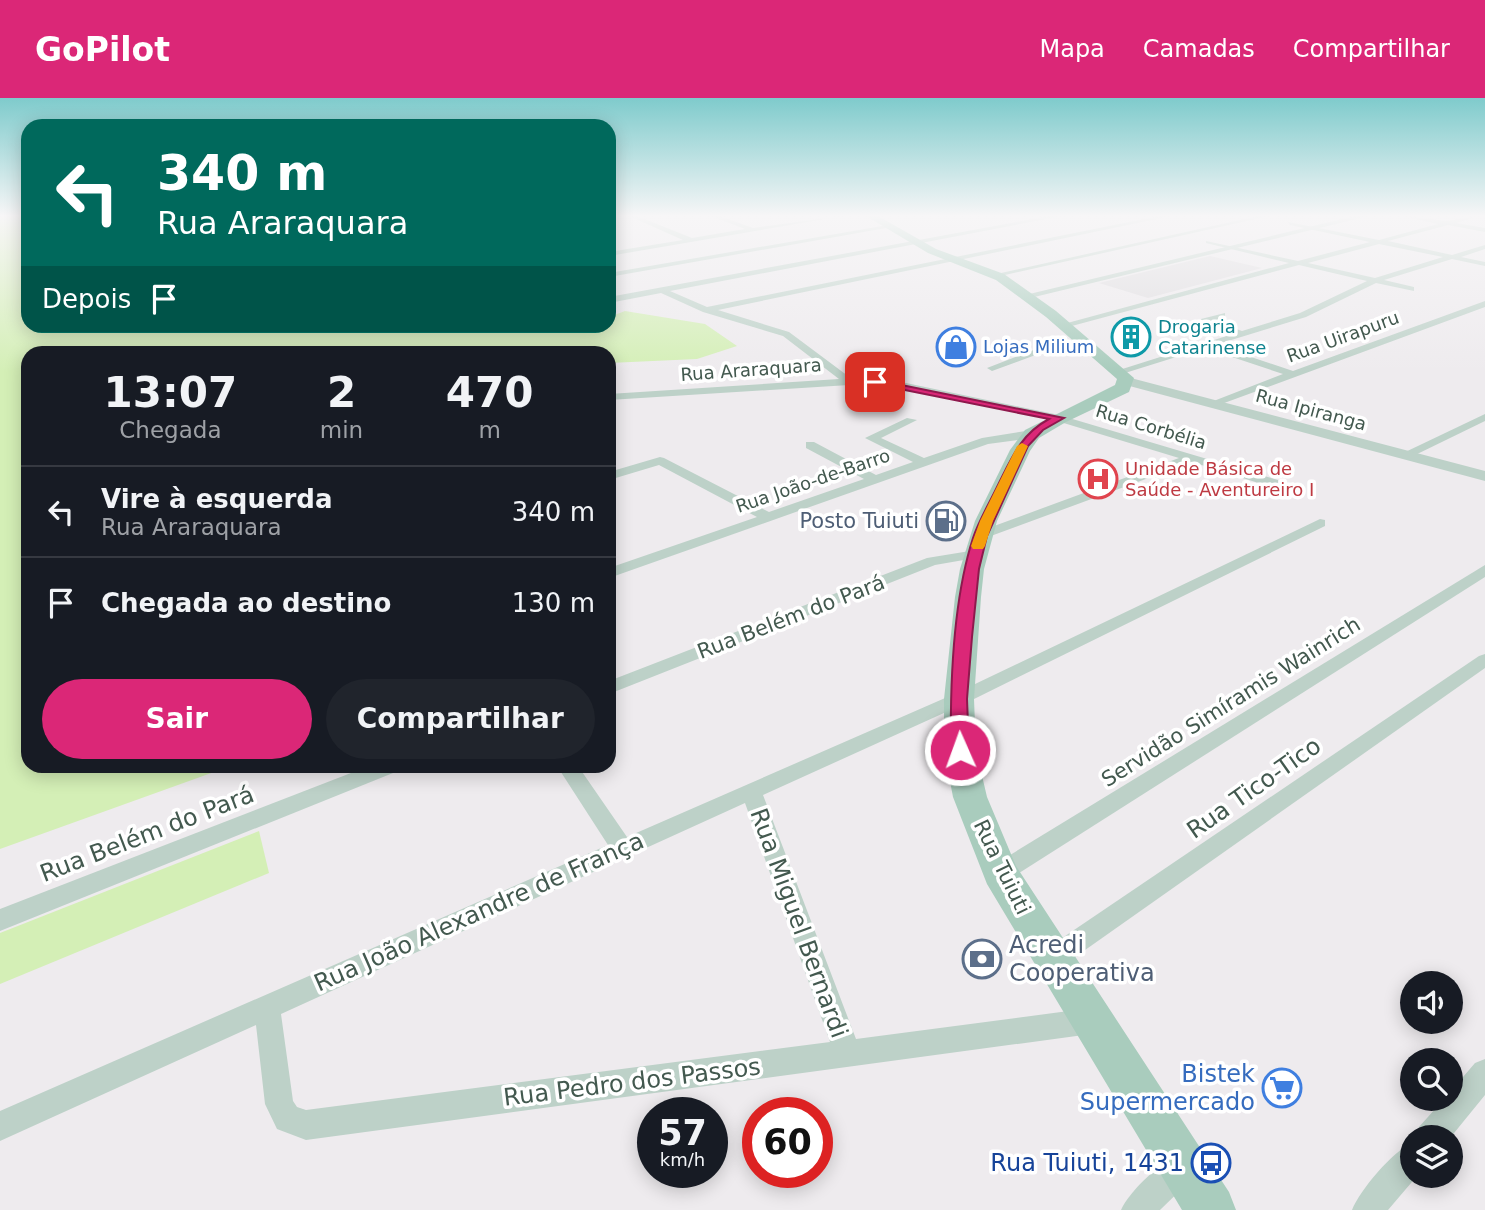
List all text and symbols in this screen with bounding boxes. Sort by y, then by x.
text: GoPilot [35,30,170,69]
text: Mapa [1039,35,1105,63]
text: Camadas [1143,35,1255,63]
text: Compartilhar [1293,35,1450,63]
text: 340 m [157,145,327,202]
icon: left [42,147,133,238]
text: Rua Araraquara [157,204,408,242]
icon: arrive [145,280,183,318]
text: Depois [42,284,131,314]
street label: Rua Uirapuru [1284,306,1402,367]
building icon: Drogaria Catarinense [1110,316,1152,358]
place label: Drogaria Catarinense [1158,316,1266,358]
shop icon: Lojas Milium [935,326,977,368]
place label: Lojas Milium [983,336,1094,357]
pin [845,352,905,412]
street label: Rua Araraquara [680,354,822,385]
icon: arrive [856,363,894,401]
text: 13:07 [104,368,237,417]
text: 2 [327,368,356,417]
text: 470 [446,368,533,417]
street label: Rua Ipiranga [1253,385,1369,434]
street label: Rua Corbélia [1093,400,1209,453]
text: Chegada [119,417,222,443]
text: min [320,417,363,443]
text: m [478,417,501,443]
street label: Rua João-de-Barro [733,444,893,517]
hospital icon: Unidade Básica de Saúde - Aventureiro I [1077,458,1119,500]
place label: Unidade Básica de Saúde - Aventureiro I [1125,458,1314,500]
text: Vire à esquerda [101,484,333,514]
icon: left [42,493,80,531]
text: 340 m [512,497,595,527]
fuel station icon: Posto Tuiuti [925,500,967,542]
place label: Posto Tuiuti [799,509,919,533]
text: Rua Araraquara [101,514,282,540]
street label: Rua Belém do Pará [694,570,888,664]
icon: arrive [42,584,80,622]
text: Chegada ao destino [101,588,391,618]
text: 130 m [512,588,595,618]
street label: Servidão Simíramis Wainrich [1097,612,1365,792]
button: Sair [42,679,312,759]
button: Compartilhar [326,679,595,759]
position arrow [923,713,997,787]
street label: Rua Tico-Tico [1182,732,1326,844]
street label: Rua Belém do Pará [36,780,258,888]
street label: Rua Miguel Bernardi [744,805,854,1041]
street label: Rua Tuiuti [969,816,1035,918]
street label: Rua João Alexandre de França [310,826,648,998]
place label: Acredi Cooperativa [1009,931,1155,987]
bank icon: Acredi Cooperativa [961,938,1003,980]
map controls [1400,971,1463,1188]
button: sound [1400,971,1463,1034]
button: search [1400,1048,1463,1111]
street label: Rua Pedro dos Passos [502,1052,762,1112]
place label: Bistek Supermercado [1080,1060,1255,1116]
supermarket icon: Bistek Supermercado [1261,1067,1303,1109]
speed limit sign: 60 [742,1097,833,1188]
text: 57 [658,1113,707,1153]
button: layers [1400,1125,1463,1188]
bus stop icon: Rua Tuiuti, 1431 [1190,1142,1232,1184]
text: km/h [660,1149,705,1170]
place label: Rua Tuiuti, 1431 [990,1149,1184,1177]

